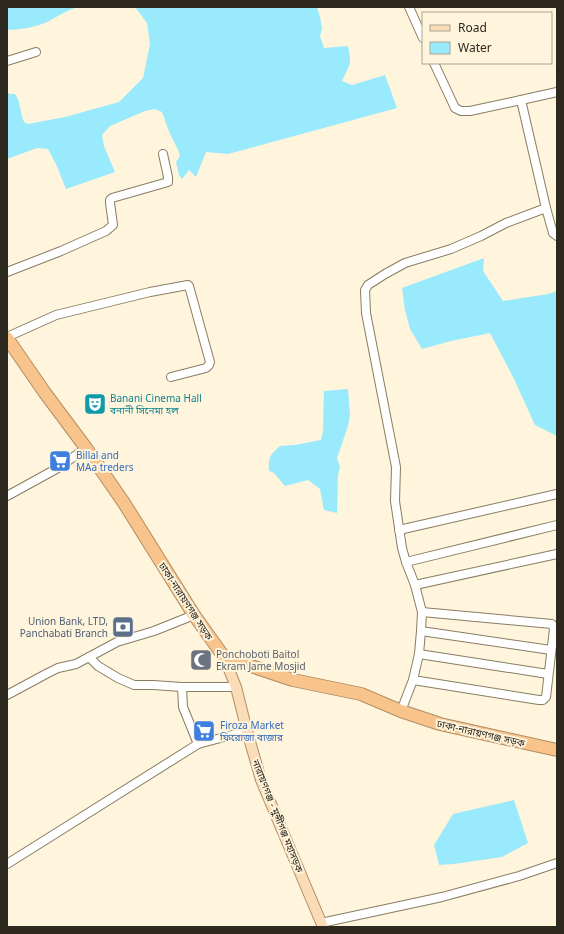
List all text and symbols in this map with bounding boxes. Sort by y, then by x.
legend [422,12,552,64]
text: Road [458,21,487,37]
text: Water [458,41,492,57]
theatre icon: Banani Cinema Hall বনানী সিনেমা হল [82,391,108,417]
place label: Banani Cinema Hall বনানী সিনেমা হল [109,393,202,418]
supermarket icon: Billal and MAa treders [47,448,73,474]
place label: Billal and MAa treders [76,450,134,475]
street label: ঢাকা-নারায়ণগঞ্জ সড়ক [154,560,215,644]
bank icon: Union Bank, LTD, Panchabati Branch [110,614,136,640]
place label: Union Bank, LTD, Panchabati Branch [20,616,108,641]
mosque icon: Ponchoboti Baitol Ekram Jame Mosjid [188,647,214,673]
place label: Ponchoboti Baitol Ekram Jame Mosjid [216,649,306,674]
supermarket icon: Firoza Market ফিরোজা বাজার [191,718,217,744]
street label: ঢাকা-নারায়ণগঞ্জ সড়ক [434,718,527,751]
place label: Firoza Market ফিরোজা বাজার [219,720,284,745]
street label: নারায়ণগঞ্জ - মুন্সীগঞ্জ মহাসড়ক [248,757,306,876]

